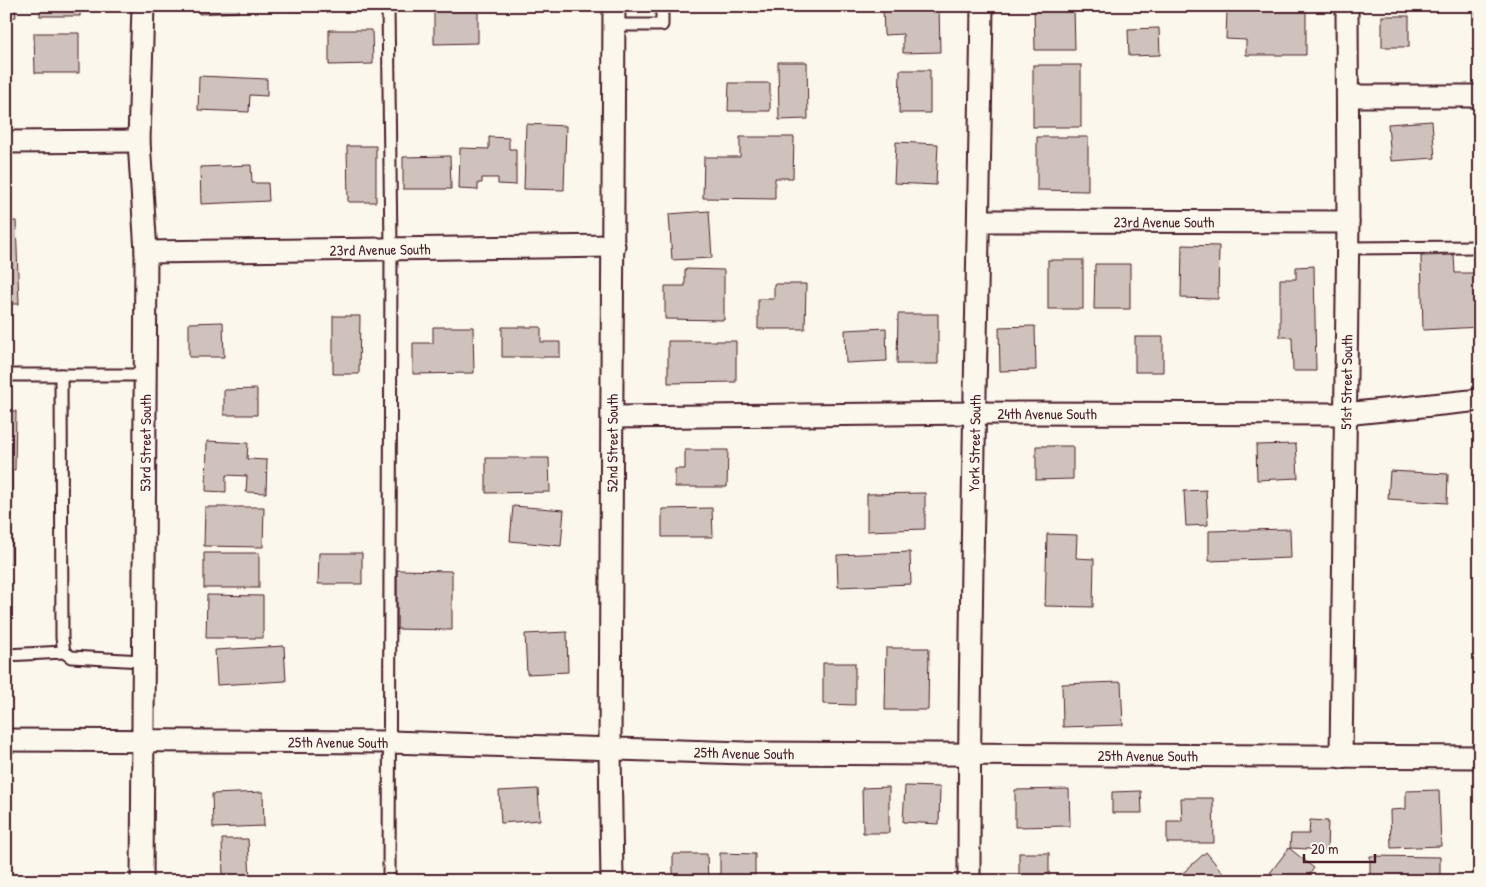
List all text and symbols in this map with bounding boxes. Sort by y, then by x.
street label: 23rd Avenue South [1114,211,1214,232]
street label: 23rd Avenue South [329,238,431,260]
street label: 51st Street South [1335,334,1357,430]
street label: 53rd Street South [134,394,156,492]
street label: 52nd Street South [601,394,622,492]
street label: York Street South [963,394,985,492]
street label: 24th Avenue South [997,403,1097,424]
street label: 25th Avenue South [288,731,388,752]
street label: 25th Avenue South [693,741,794,764]
street label: 25th Avenue South [1098,744,1198,766]
scale bar [1304,832,1375,864]
text: 20 m [1311,838,1338,859]

